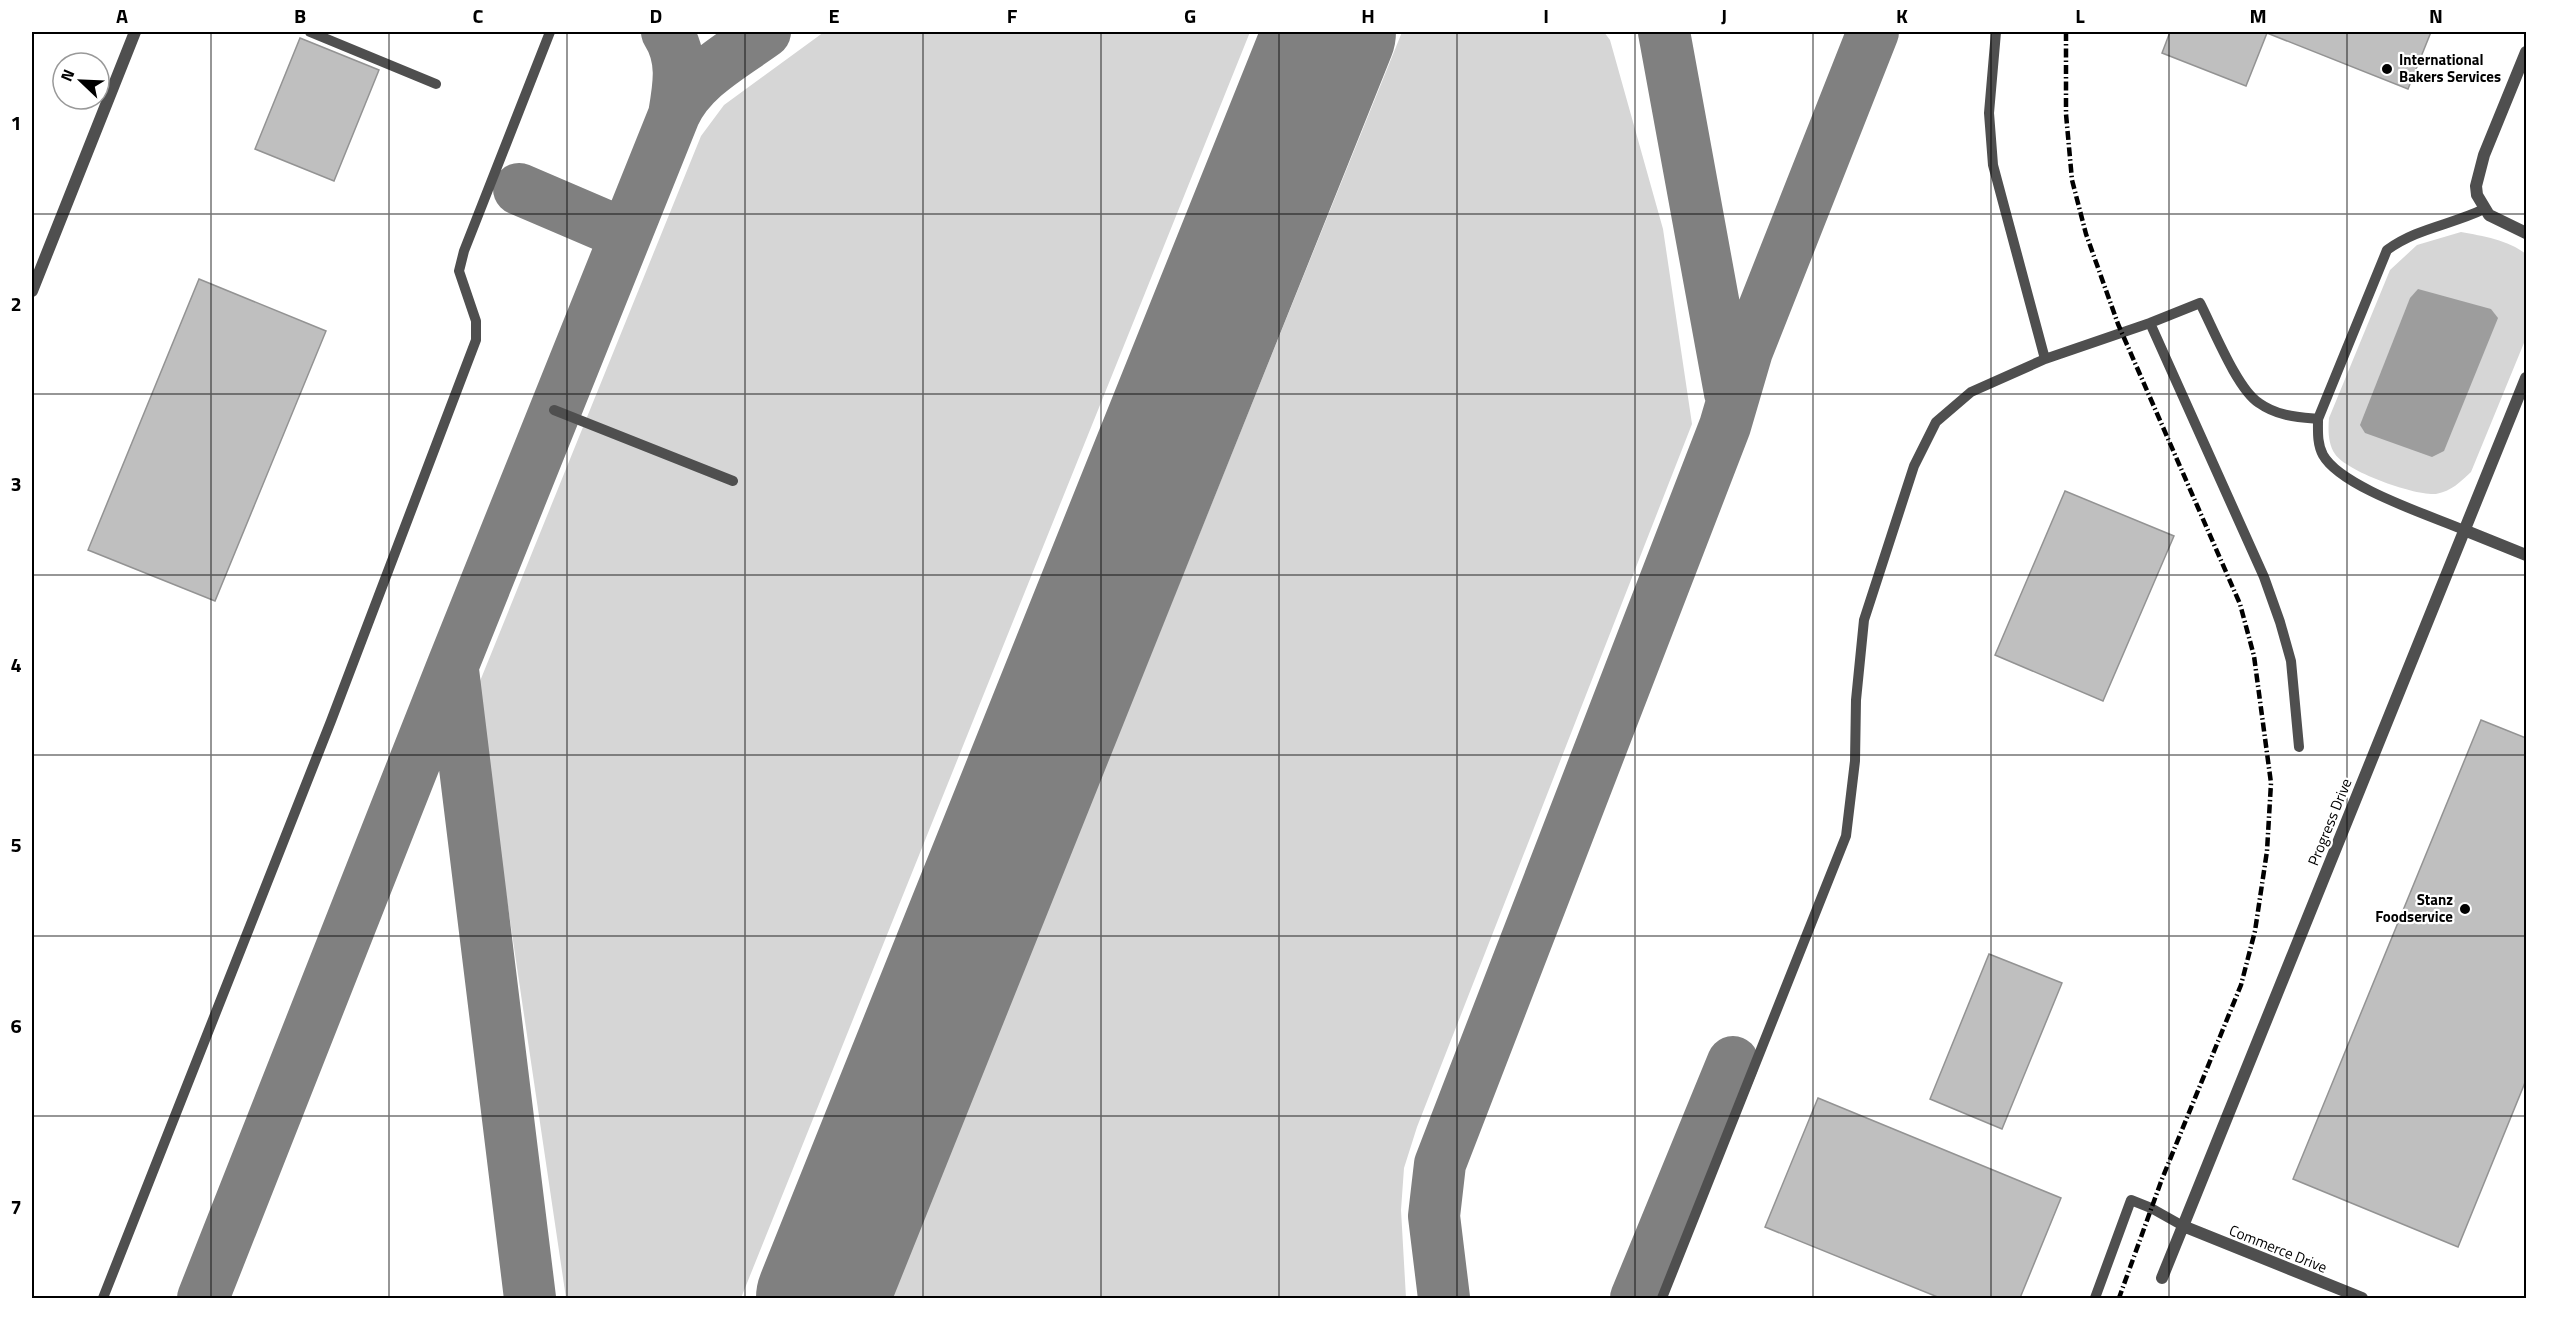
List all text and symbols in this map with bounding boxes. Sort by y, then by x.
text: A [116,0,128,31]
text: B [294,0,306,31]
text: C [473,0,484,31]
text: D [650,0,662,31]
text: E [828,0,840,31]
text: F [1007,0,1018,31]
text: G [1184,0,1196,31]
text: H [1361,0,1375,31]
text: I [1543,0,1549,31]
text: J [1721,0,1727,31]
text: K [1896,0,1908,31]
text: L [2075,0,2085,31]
text: M [2249,0,2267,31]
text: N [2429,0,2443,31]
place label: International Bakers Services [2399,48,2501,88]
north arrow [51,51,111,111]
marker: International Bakers Services [2380,62,2394,76]
text: N [54,65,80,85]
text: 1 [10,107,22,138]
text: 2 [10,288,22,319]
text: 3 [10,468,22,499]
text: 4 [10,649,22,680]
street label: Progress Drive [2302,775,2357,869]
text: 5 [10,829,22,860]
place label: Stanz Foodservice [2375,888,2453,928]
marker: Stanz Foodservice [2458,902,2472,916]
text: 6 [10,1010,22,1041]
text: 7 [10,1191,22,1222]
street label: Commerce Drive [2226,1218,2331,1279]

